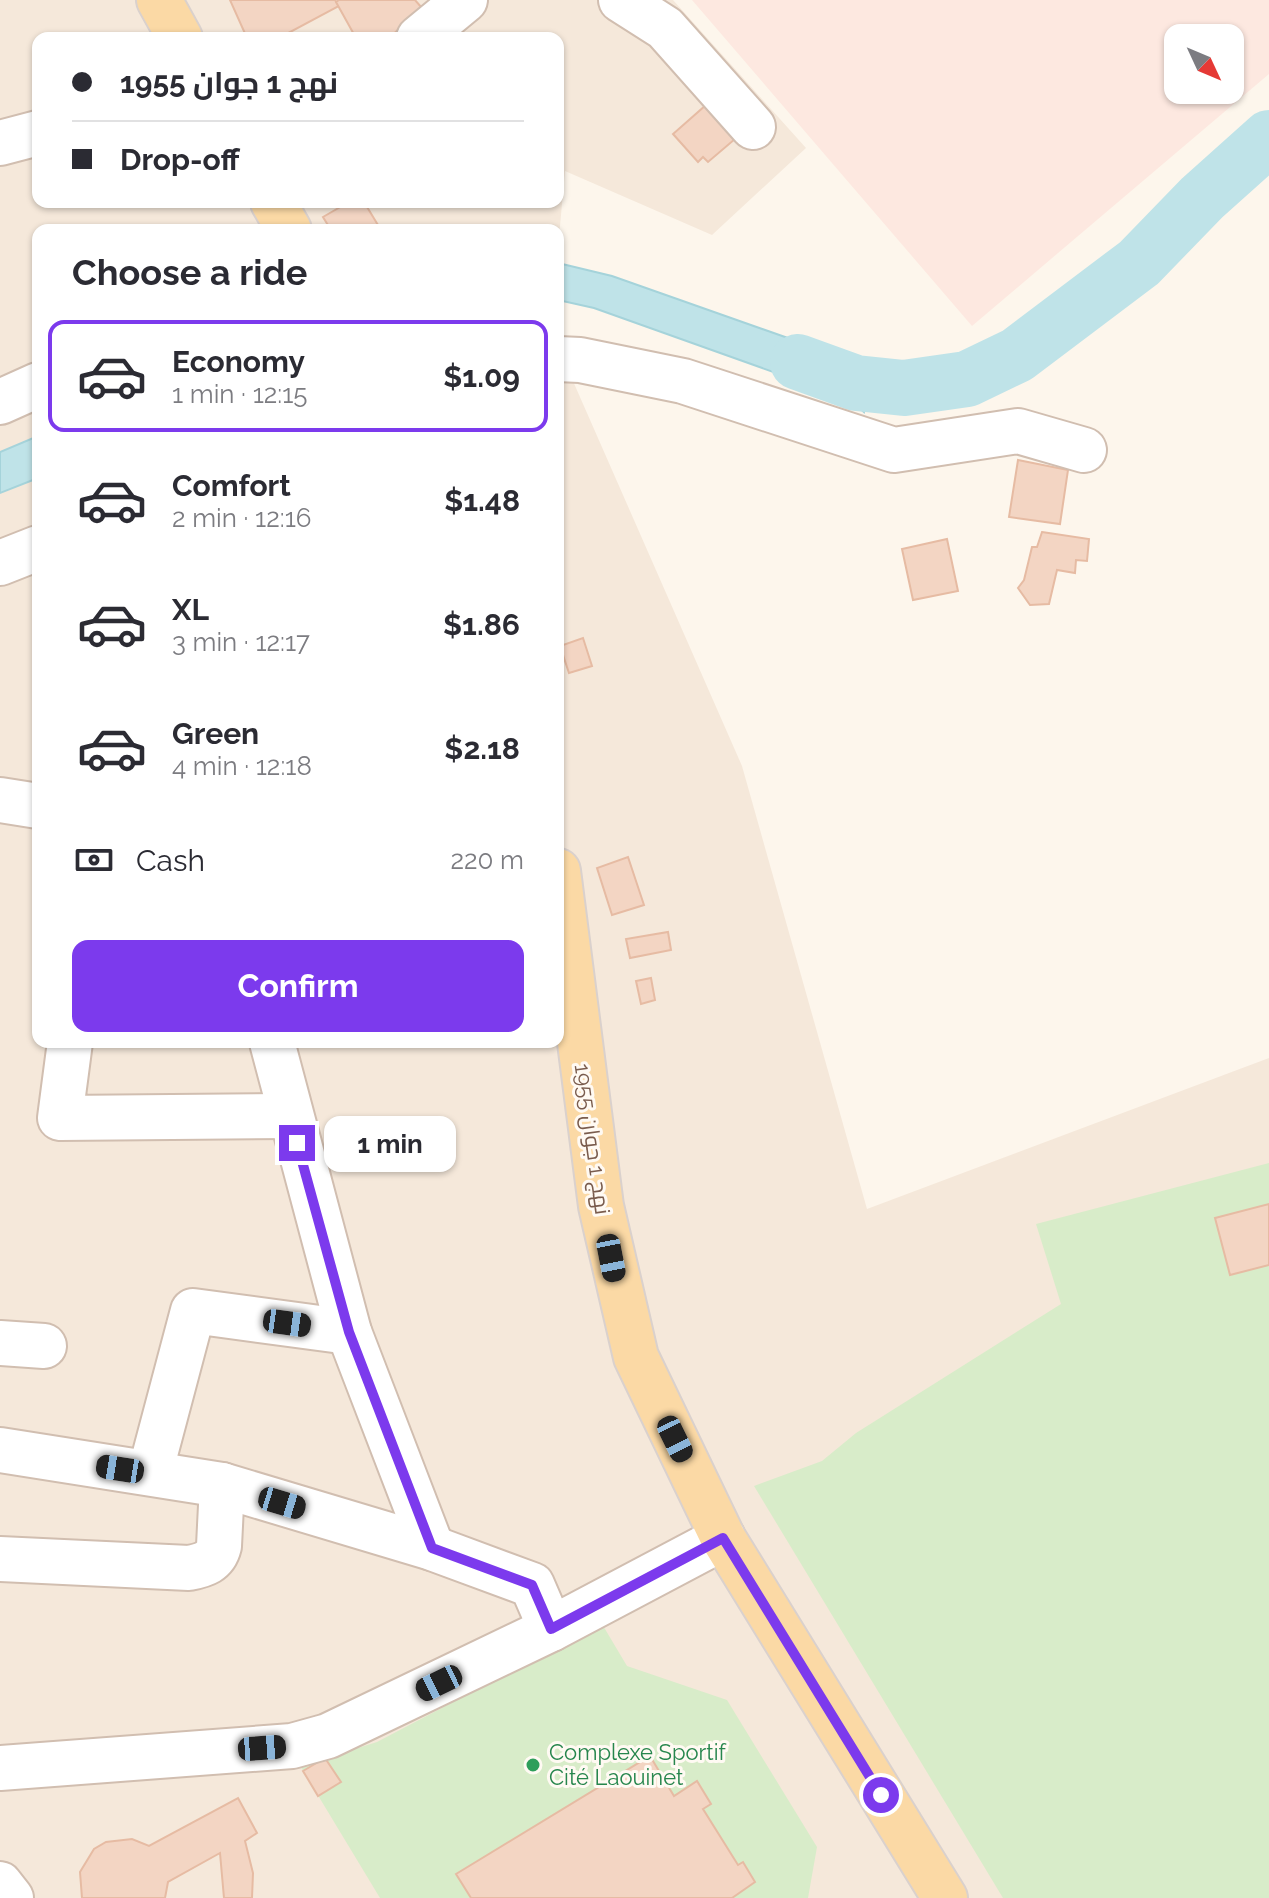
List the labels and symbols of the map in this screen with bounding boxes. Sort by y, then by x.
north arrow [1164,24,1244,104]
street label: نهج 1 جوان 1955 [568,1062,616,1216]
callout: 1 min [325,1115,457,1171]
route end [279,1125,315,1161]
car [595,1232,627,1284]
car [262,1308,312,1338]
car [654,1412,696,1466]
car [94,1453,146,1485]
car [256,1485,308,1521]
car [412,1662,466,1704]
car [237,1734,287,1762]
place label: Complexe Sportif Cité Laouinet [549,1739,726,1790]
marker: Complexe Sportif Cité Laouinet [524,1756,542,1774]
route start [863,1777,899,1813]

